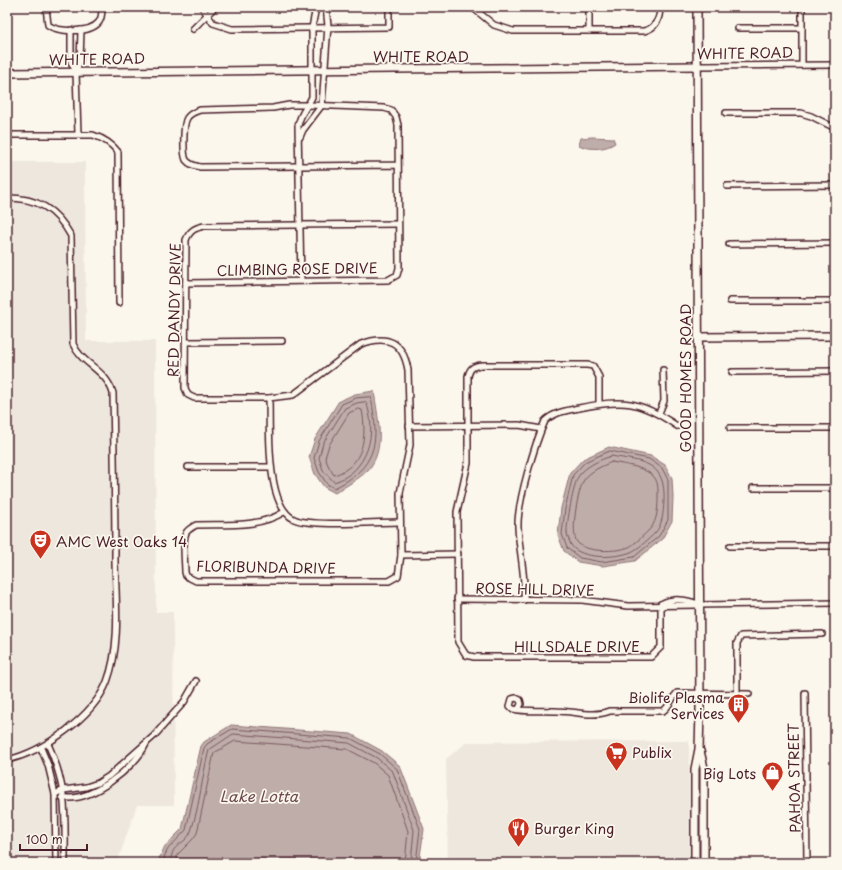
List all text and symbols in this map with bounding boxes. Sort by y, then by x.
street label: WHITE ROAD [697,42,793,64]
street label: WHITE ROAD [373,46,469,67]
street label: WHITE ROAD [49,48,145,70]
street label: RED DANDY DRIVE [162,242,186,377]
street label: CLIMBING ROSE DRIVE [216,257,378,281]
street label: GOOD HOMES ROAD [675,304,696,452]
theatre icon: AMC West Oaks 14 [27,528,53,561]
place label: AMC West Oaks 14 [56,531,187,552]
street label: FLORIBUNDA DRIVE [196,555,336,579]
street label: ROSE HILL DRIVE [475,577,595,601]
street label: HILLSDALE DRIVE [514,636,640,657]
place label: Biolife Plasma Services [628,687,724,724]
building icon: Biolife Plasma Services [726,692,752,725]
street label: PAHOA STREET [783,723,805,833]
supermarket icon: Publix [603,739,629,772]
place label: Publix [632,742,672,763]
shop icon: Big Lots [759,760,785,793]
place label: Big Lots [703,763,756,784]
water label: Lake Lotta [220,784,299,807]
restaurant icon: Burger King [505,815,531,848]
place label: Burger King [534,818,614,839]
scale bar [20,826,87,852]
text: 100 m [26,830,63,848]

